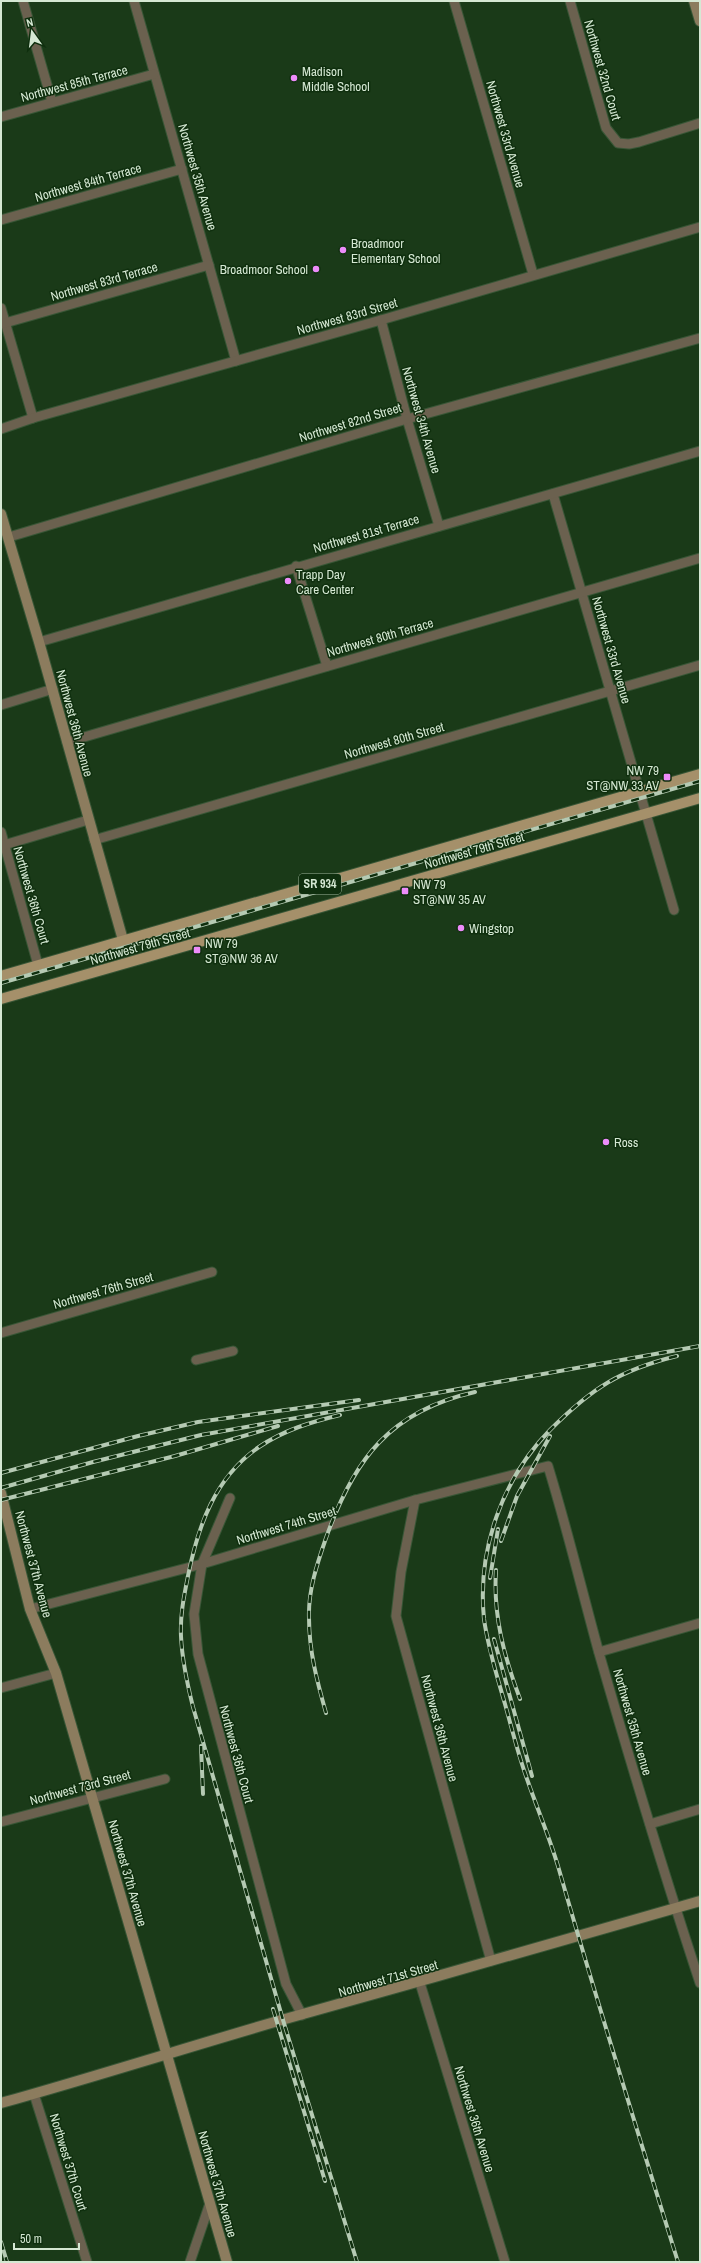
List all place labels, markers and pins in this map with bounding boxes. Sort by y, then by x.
place label: Madison Middle School [302,63,370,95]
marker: Madison Middle School [289,73,299,83]
place label: Broadmoor Elementary School [351,235,440,267]
marker: Broadmoor Elementary School [338,245,348,255]
place label: Broadmoor School [220,261,308,278]
marker: Broadmoor School [311,264,321,274]
place label: Trapp Day Care Center [296,566,355,598]
marker: Trapp Day Care Center [283,576,293,586]
place label: NW 79 ST@NW 33 AV [586,762,659,794]
marker: NW 79 ST@NW 33 AV [662,772,672,782]
place label: NW 79 ST@NW 35 AV [413,876,486,908]
marker: NW 79 ST@NW 35 AV [400,886,410,896]
place label: Wingstop [469,920,514,937]
marker: Wingstop [456,923,466,933]
place label: NW 79 ST@NW 36 AV [205,935,278,967]
marker: NW 79 ST@NW 36 AV [192,945,202,955]
place label: Ross [614,1134,638,1151]
marker: Ross [601,1137,611,1147]

